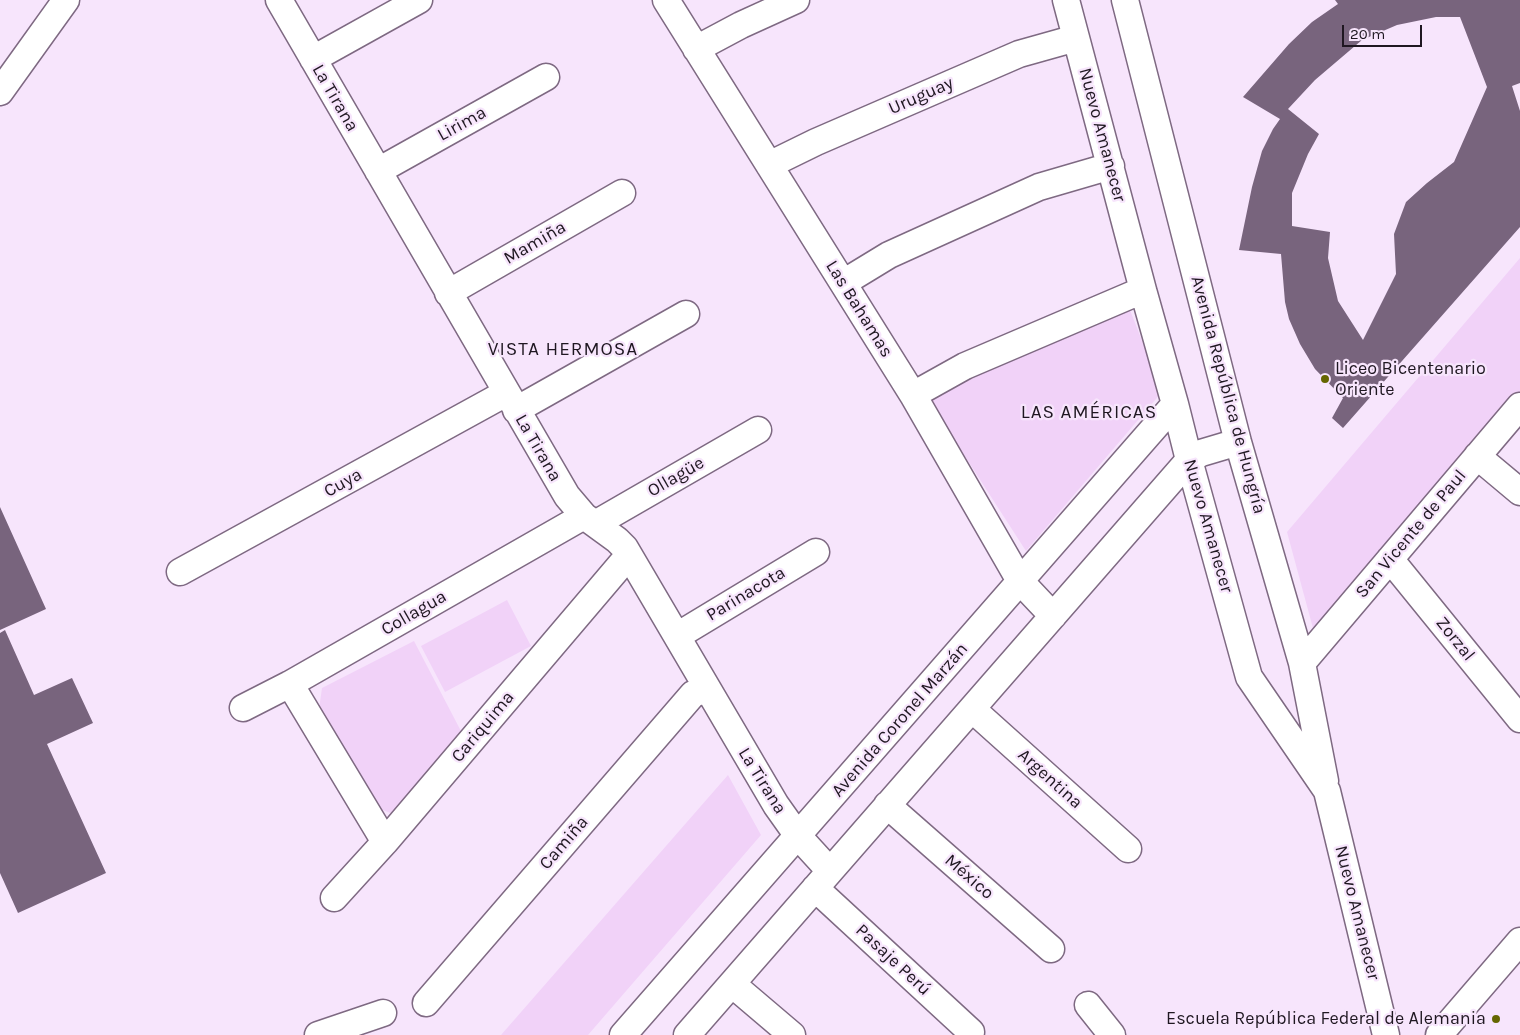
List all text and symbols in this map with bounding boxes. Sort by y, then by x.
scale bar [1345,15,1425,47]
text: 20 m [1350,25,1385,43]
street label: La Tirana [307,60,363,136]
street label: Nuevo Amanecer [1074,66,1130,204]
street label: Uruguay [885,72,957,120]
street label: Lirima [434,102,490,146]
street label: Mamiña [500,217,570,269]
street label: Las Bahamas [821,257,897,361]
street label: Avenida República de Hungría [1186,274,1270,516]
district label: VISTA HERMOSA [486,339,640,361]
place label: Liceo Bicentenario Oriente [1335,358,1486,400]
marker: Liceo Bicentenario Oriente [1319,373,1331,385]
district label: LAS AMÉRICAS [1019,402,1159,424]
street label: La Tirana [510,410,566,486]
street label: Ollagüe [644,452,708,502]
street label: Nuevo Amanecer [1179,457,1237,595]
street label: Cuya [320,464,366,502]
street label: San Vicente de Paul [1351,465,1471,603]
street label: Parinacota [703,562,789,626]
street label: Collagua [377,586,451,640]
street label: Zorzal [1431,613,1479,665]
street label: Avenida Coronel Marzán [827,639,973,801]
street label: Cariquima [447,687,519,767]
street label: La Tirana [733,744,791,818]
street label: Argentina [1013,744,1087,814]
street label: Camiña [535,812,593,874]
street label: Nuevo Amanecer [1330,844,1384,982]
street label: México [940,850,998,904]
street label: Pasaje Perú [851,920,935,1000]
place label: Escuela República Federal de Alemania [1166,1008,1486,1030]
marker: Escuela República Federal de Alemania [1490,1013,1502,1025]

